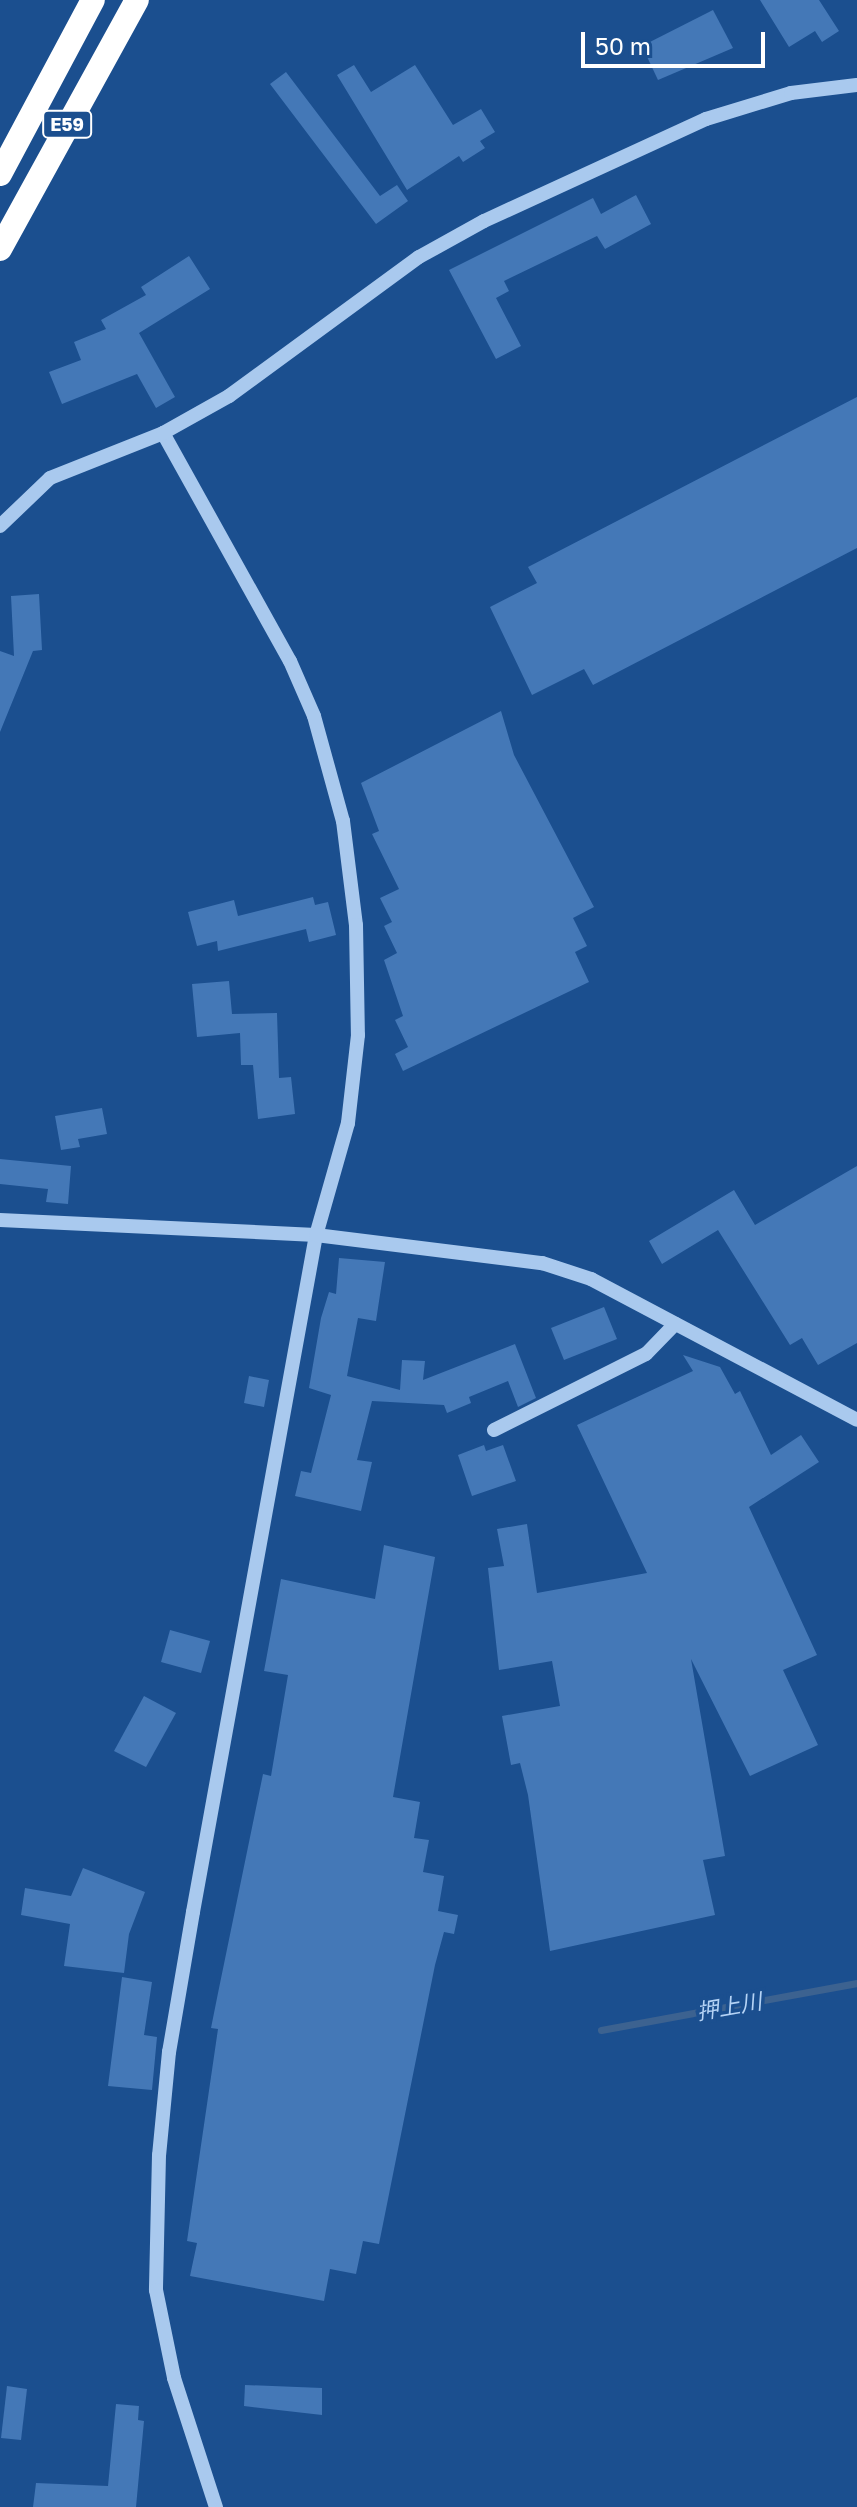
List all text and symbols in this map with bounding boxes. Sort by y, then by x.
scale bar [585,16,769,66]
text: 50 m [595,31,651,60]
road number: E59 [41,110,93,138]
water label: 押上川 [694,1987,764,2025]

